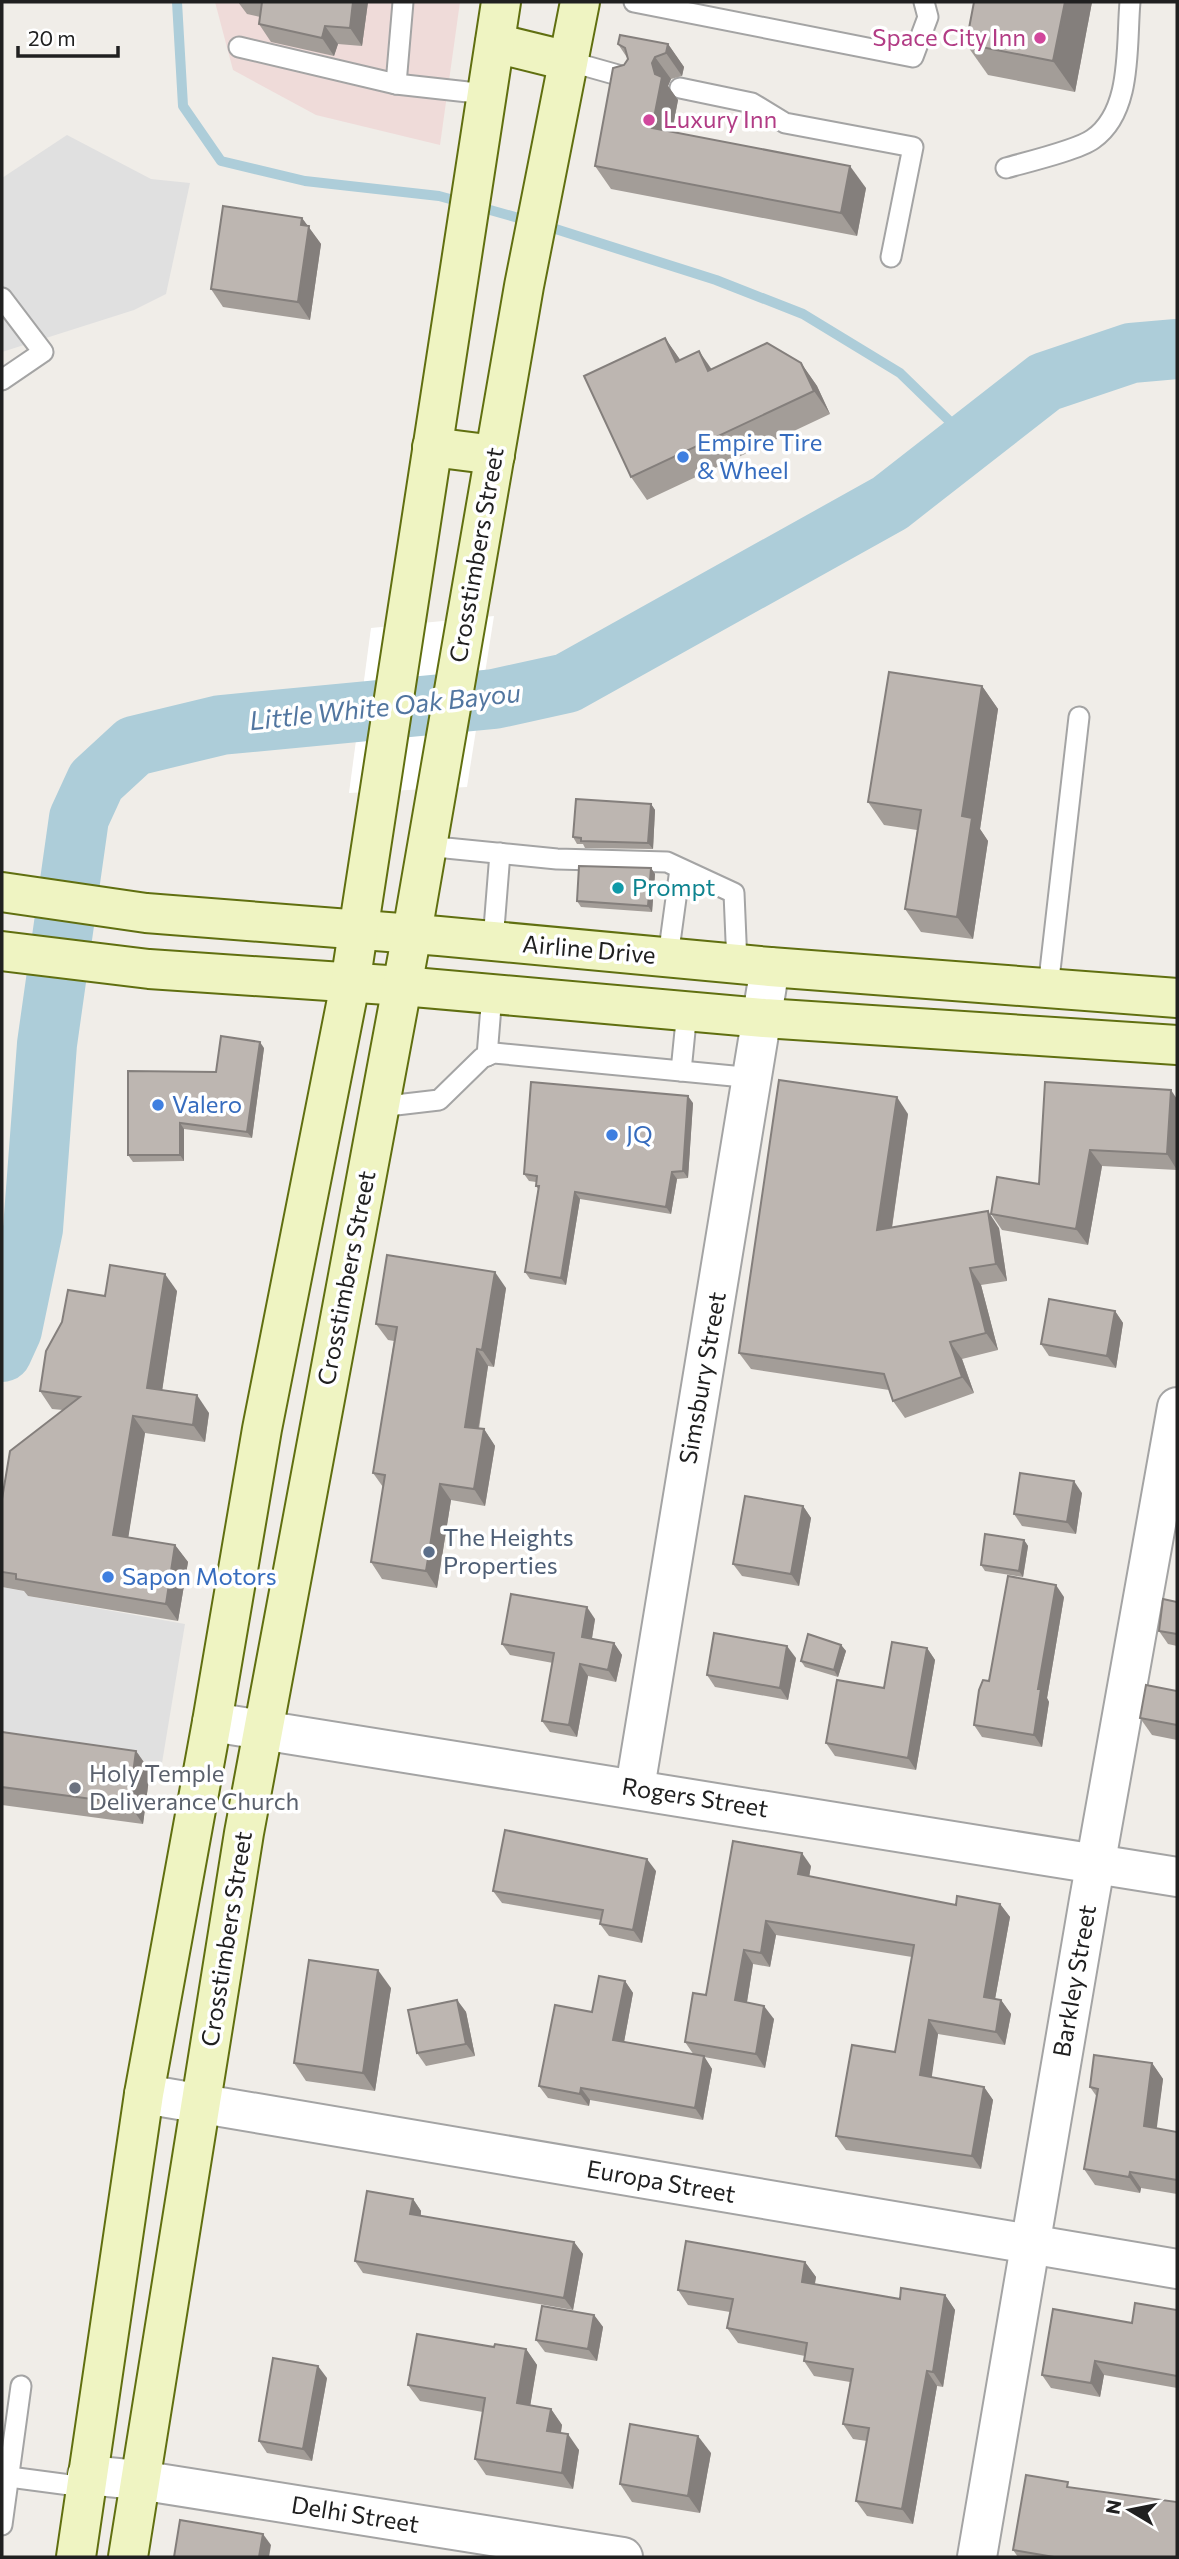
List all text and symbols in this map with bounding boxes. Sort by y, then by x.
scale bar [18,14,117,58]
place label: Space City Inn [872,22,1026,51]
text: 20 m [28,25,76,50]
marker: Space City Inn [1032,30,1048,46]
place label: Luxury Inn [663,104,777,133]
marker: Luxury Inn [641,112,657,128]
place label: Empire Tire & Wheel [697,427,822,484]
street label: Crosstimbers Street [442,445,509,665]
marker: Empire Tire & Wheel [675,449,691,465]
water label: Little White Oak Bayou [248,676,522,735]
place label: Prompt [632,872,716,901]
marker: Prompt [610,880,626,896]
street label: Airline Drive [521,928,657,969]
place label: Valero [172,1089,242,1118]
marker: Valero [150,1097,166,1113]
place label: JQ [626,1119,653,1148]
marker: JQ [604,1127,620,1143]
street label: Crosstimbers Street [311,1168,381,1387]
street label: Simsbury Street [672,1289,731,1466]
place label: The Heights Properties [443,1522,574,1579]
marker: The Heights Properties [421,1544,437,1560]
place label: Sapon Motors [122,1561,277,1590]
marker: Sapon Motors [100,1569,116,1585]
place label: Holy Temple Deliverance Church [89,1758,299,1815]
street label: Rogers Street [620,1771,771,1822]
marker: Holy Temple Deliverance Church [67,1780,83,1796]
street label: Crosstimbers Street [194,1829,257,2049]
street label: Barkley Street [1046,1902,1101,2059]
street label: Europa Street [585,2153,738,2208]
north arrow [1095,2475,1165,2545]
street label: Delhi Street [289,2489,421,2538]
text: N [1100,2498,1125,2516]

